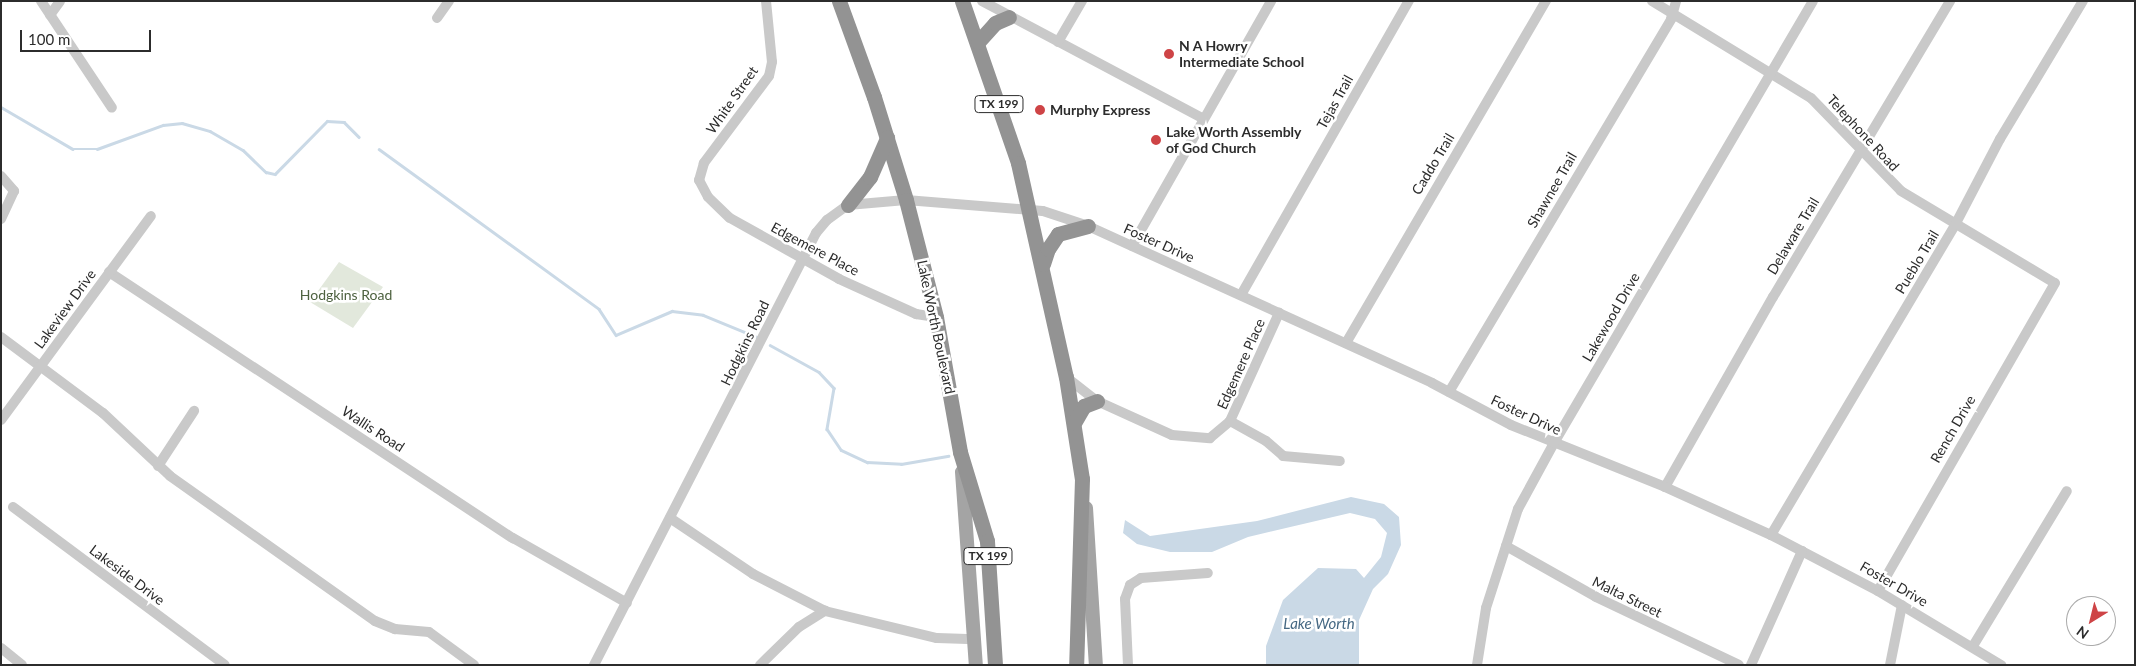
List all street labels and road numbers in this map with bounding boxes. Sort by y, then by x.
street label: White Street [703,63,761,137]
street label: Tejas Trail [1313,72,1357,132]
street label: Telephone Road [1823,91,1903,175]
road number: TX 199 [974,95,1024,114]
street label: Caddo Trail [1408,130,1458,198]
street label: Shawnee Trail [1524,149,1580,231]
street label: Delaware Trail [1763,194,1823,278]
street label: Edgemere Place [768,219,862,279]
street label: Foster Drive [1121,220,1197,266]
street label: Pueblo Trail [1891,227,1943,297]
street label: Lake Worth Boulevard [914,258,958,396]
street label: Lakeview Drive [31,266,99,352]
street label: Lakewood Drive [1579,270,1643,364]
street label: Hodgkins Road [717,298,773,388]
street label: Edgemere Place [1214,316,1268,412]
street label: Foster Drive [1488,391,1564,439]
street label: Rench Drive [1927,392,1979,466]
street label: Wallis Road [339,403,407,455]
street label: Lakeside Drive [86,541,168,609]
road number: TX 199 [963,546,1013,566]
street label: Foster Drive [1857,558,1931,610]
street label: Malta Street [1589,573,1665,621]

